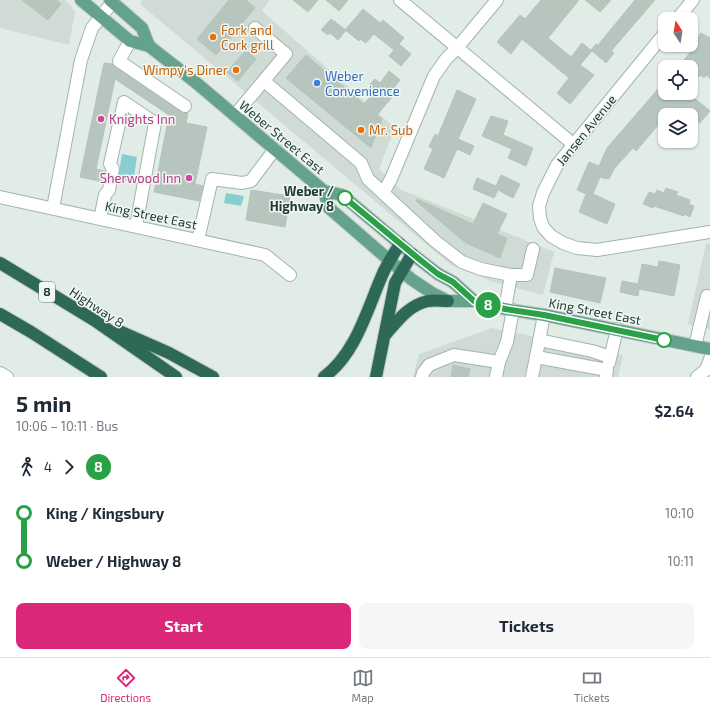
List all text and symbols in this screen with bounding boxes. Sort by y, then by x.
north arrow [658,12,698,52]
map controls [658,12,698,148]
place label: Fork and Cork grill [221,22,274,53]
marker: Fork and Cork grill [208,32,218,42]
button: locate [658,60,698,100]
place label: Wimpy's Diner [143,62,228,78]
marker: Wimpy's Diner [231,65,241,75]
place label: Weber Convenience [325,68,400,99]
marker: Weber Convenience [312,78,322,88]
street label: Jansen Avenue [553,91,619,169]
street label: Weber Street East [236,97,328,177]
button: layers [658,108,698,148]
place label: Knights Inn [109,111,175,127]
marker: Knights Inn [96,114,106,124]
place label: Mr. Sub [369,122,413,138]
marker: Mr. Sub [356,125,366,135]
place label: Sherwood Inn [100,170,181,186]
marker: Sherwood Inn [184,173,194,183]
place label: Weber / Highway 8 [270,183,334,214]
marker: Weber / Highway 8 [337,190,353,206]
street label: King Street East [104,197,198,233]
road number: 8 [39,282,55,302]
street label: Highway 8 [67,283,127,331]
line badge: 8 [475,292,501,318]
street label: King Street East [548,294,643,328]
text: 8 [484,296,492,313]
unlabelled marker [656,332,672,348]
text: 5 min [16,390,72,416]
text: $2.64 [655,402,694,420]
text: 10:06 – 10:11 · Bus [16,418,118,434]
icon: walk [16,456,38,478]
icon: forward [58,456,80,478]
text: 8 [94,458,103,475]
text: 4 [44,459,52,475]
text: King / Kingsbury [46,504,164,522]
text: 10:10 [665,505,694,521]
text: Weber / Highway 8 [46,552,181,570]
text: 10:11 [668,553,694,569]
button: Start [16,603,351,649]
button: Tickets [359,603,694,649]
tab: Directions [100,667,151,704]
tab: Map [352,667,374,704]
tab: Tickets [574,667,610,704]

